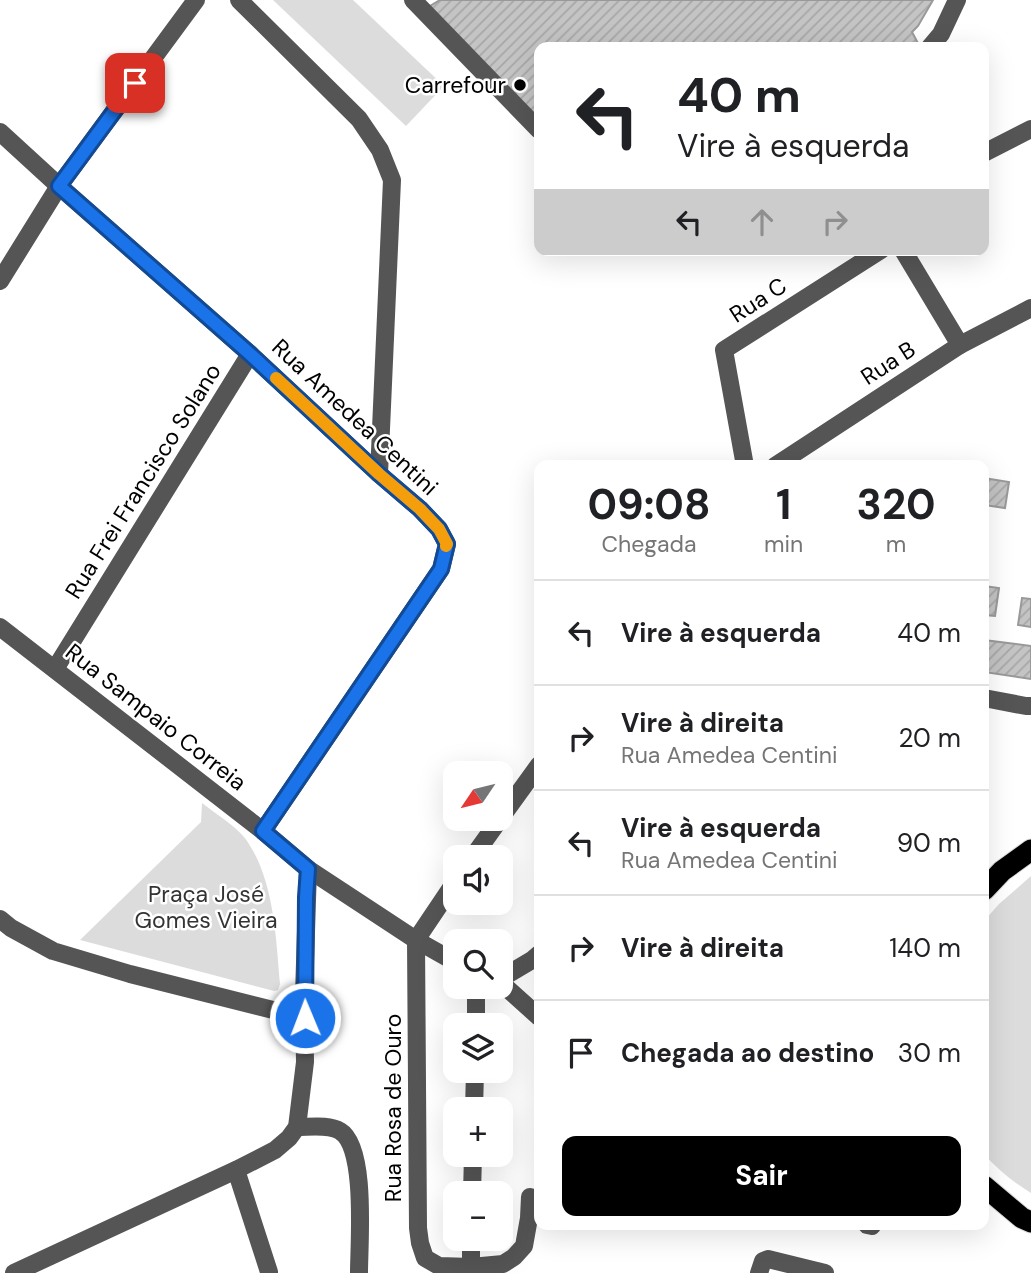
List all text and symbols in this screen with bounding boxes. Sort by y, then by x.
pin [105,53,165,113]
text: 40 m [677,63,801,127]
icon: arrive [116,64,154,102]
place label: Carrefour [405,70,506,100]
icon: left [562,70,653,161]
marker: Carrefour [512,77,528,93]
text: Vire à esquerda [677,125,909,167]
icon: left [670,203,708,241]
icon: ahead [743,203,781,241]
icon: right [816,203,854,241]
street label: Rua C [724,271,792,329]
street label: Rua Amedea Centini [266,332,444,502]
street label: Rua B [855,334,921,392]
street label: Rua Frei Francisco Solano [58,358,228,604]
text: 09:08 [587,477,711,532]
text: 1 [776,477,791,532]
text: 320 [857,477,936,532]
text: Chegada [601,529,696,559]
text: min [764,529,803,559]
text: m [886,529,906,559]
icon: left [562,614,600,652]
text: Vire à esquerda [621,616,821,650]
text: 40 m [897,616,961,650]
street label: Rua Sampaio Correia [59,637,253,797]
text: Vire à direita [621,706,784,740]
icon: right [562,719,600,757]
text: 20 m [898,721,961,755]
text: Rua Amedea Centini [621,740,837,770]
north arrow [443,761,513,831]
map controls [443,761,513,1251]
text: Vire à esquerda [621,811,821,845]
icon: left [562,824,600,862]
text: 90 m [897,826,961,860]
button: sound [443,845,513,915]
text: Rua Amedea Centini [621,845,837,875]
park label: Praça José Gomes Vieira [135,879,277,935]
button: search [443,929,513,999]
icon: right [562,929,600,967]
text: Vire à direita [621,931,784,965]
text: 140 m [889,931,961,965]
position arrow [268,981,342,1055]
button: layers [443,1013,513,1083]
street label: Rua Rosa de Ouro [378,1014,408,1202]
icon: arrive [562,1034,600,1072]
text: Chegada ao destino [621,1036,874,1070]
text: 30 m [898,1036,961,1070]
button: + [443,1097,513,1167]
button: Sair [562,1136,961,1216]
button: − [443,1181,513,1251]

